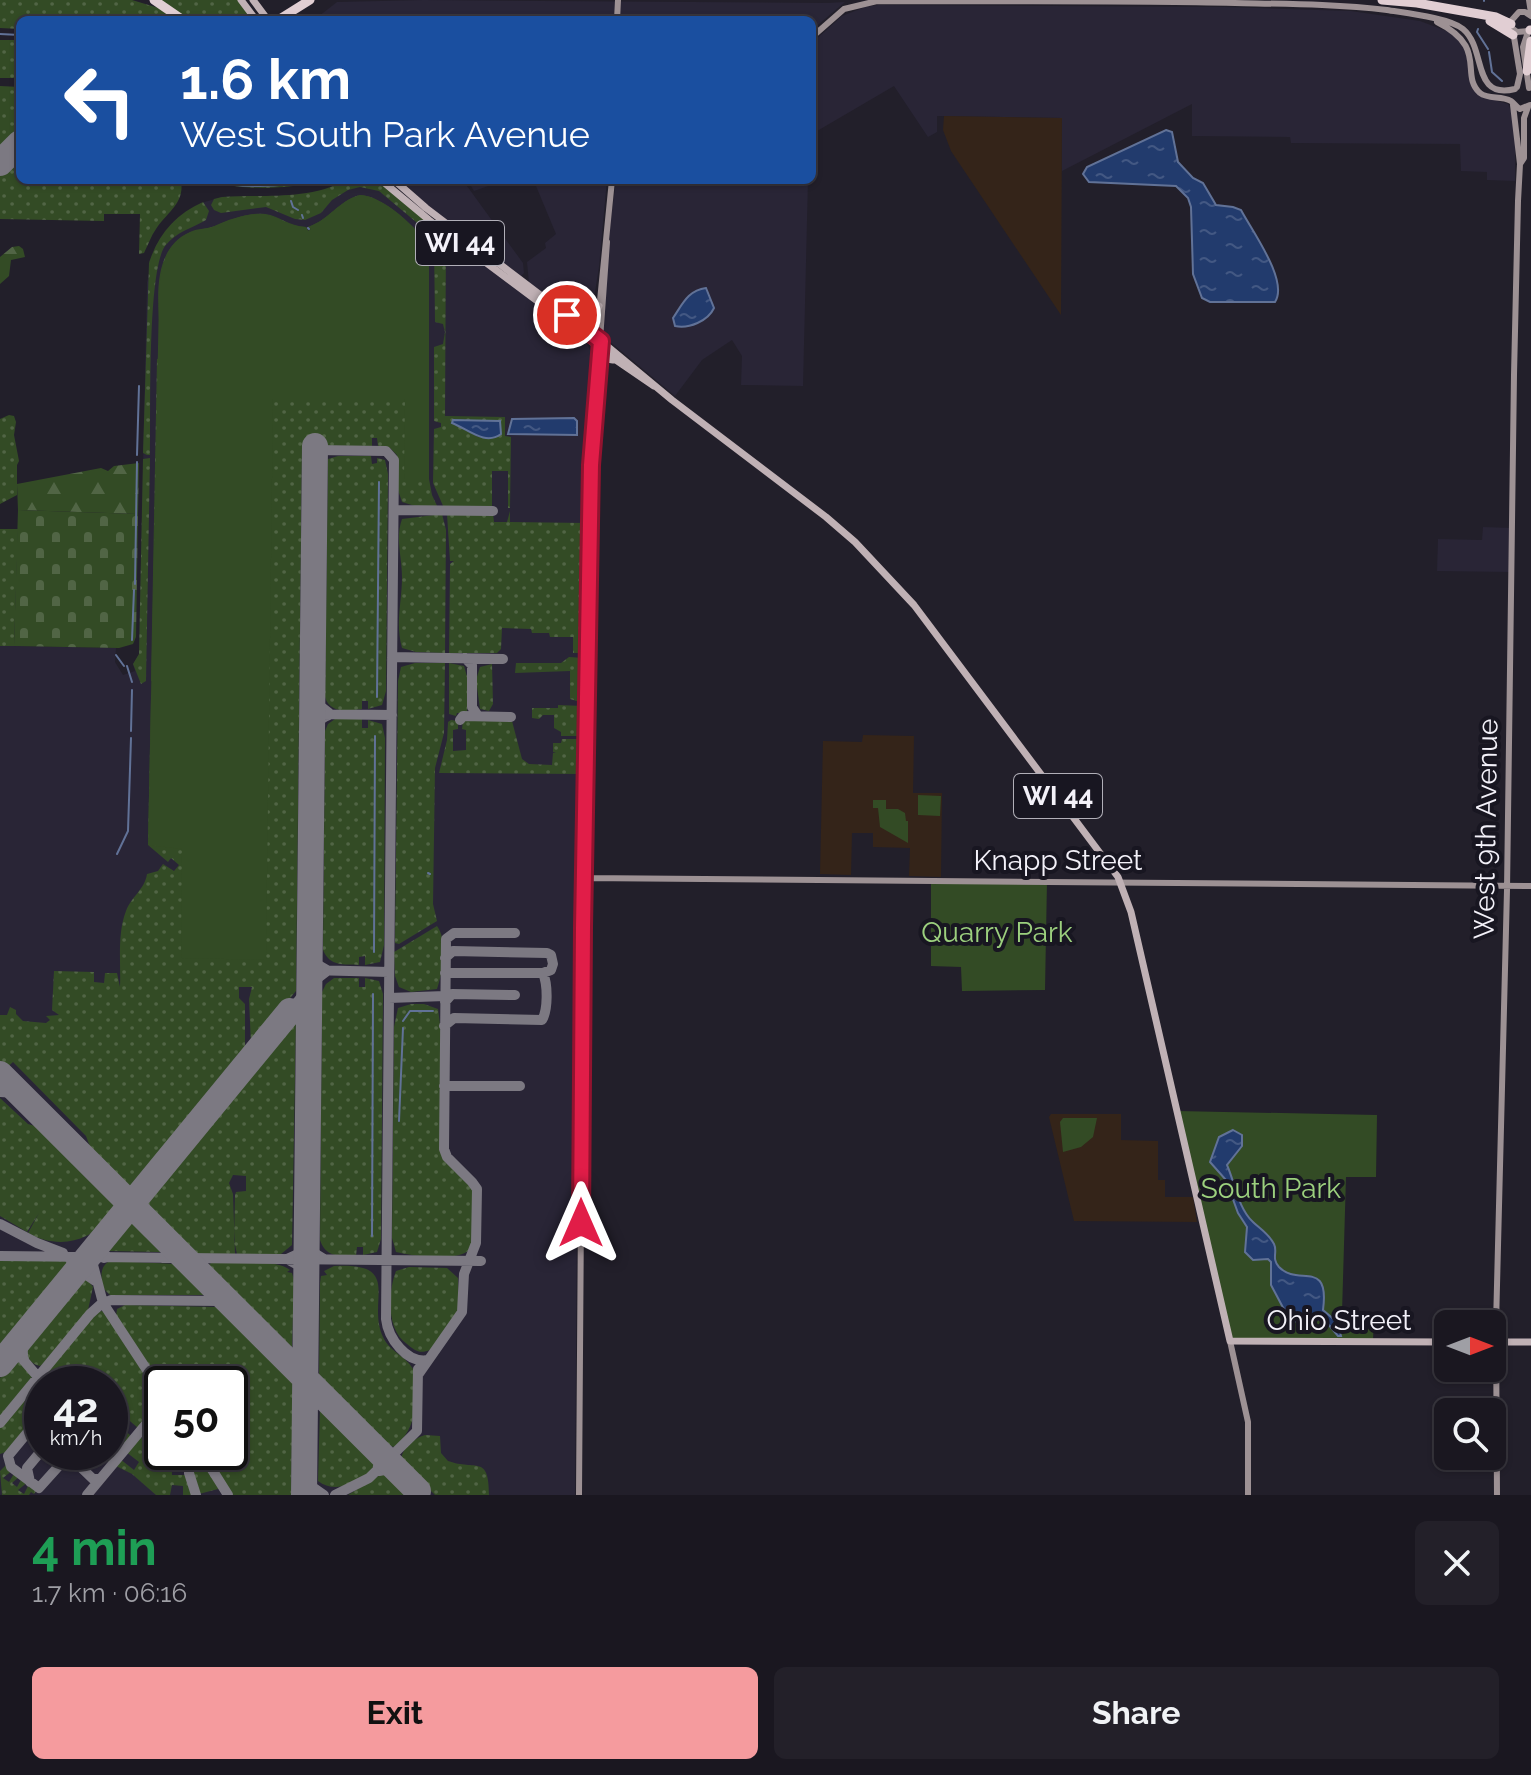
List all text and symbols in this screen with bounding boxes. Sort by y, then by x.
text: 1.6 km [180,46,351,112]
icon: left [48,48,152,152]
text: West South Park Avenue [180,113,590,155]
road number: WI 44 [416,221,504,265]
pin [533,281,601,349]
icon: arrive [545,293,589,337]
street label: West 9th Avenue [1468,718,1504,940]
road number: WI 44 [1014,774,1102,818]
street label: Knapp Street [974,844,1143,877]
park label: Quarry Park [921,916,1073,949]
park label: South Park [1201,1172,1341,1205]
position arrow [539,1181,623,1265]
street label: Ohio Street [1267,1304,1412,1337]
north arrow [1434,1310,1506,1382]
map controls [1434,1310,1506,1470]
speed limit sign: 50 [144,1366,248,1470]
text: 42 [53,1384,99,1431]
button: search [1434,1398,1506,1470]
text: km/h [50,1426,102,1450]
text: 4 min [32,1520,157,1576]
button: close [1415,1521,1499,1605]
text: 1.7 km · 06:16 [32,1578,187,1608]
button: Exit [32,1667,758,1759]
button: Share [774,1667,1499,1759]

